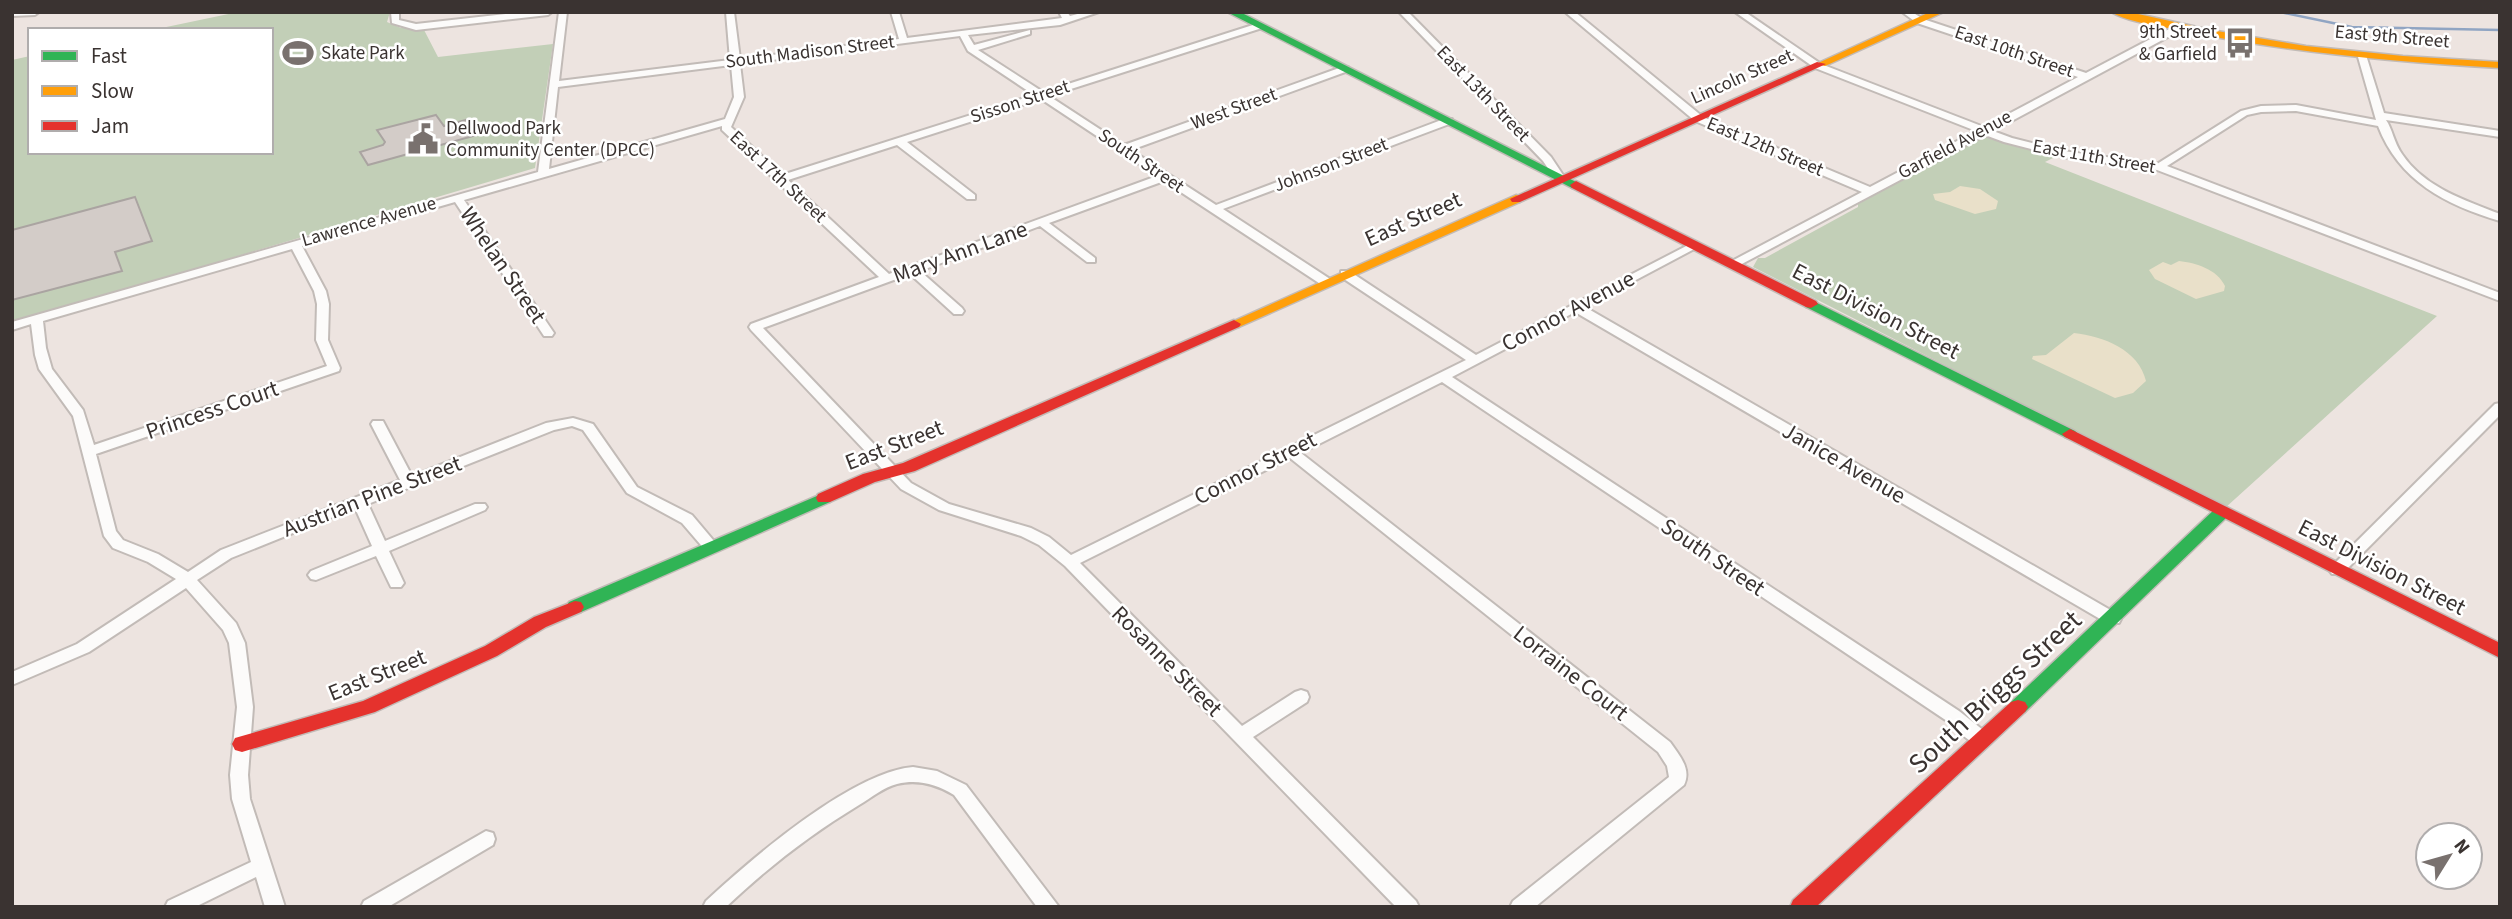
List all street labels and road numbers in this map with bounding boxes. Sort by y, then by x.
street label: East 10th Street [1951,19,2078,85]
street label: East 9th Street [2334,19,2451,56]
street label: South Madison Street [724,28,897,76]
street label: East 13th Street [1430,40,1536,149]
street label: Lincoln Street [1686,42,1798,112]
street label: Sisson Street [967,73,1074,131]
street label: West Street [1187,81,1281,137]
street label: Garfield Avenue [1893,104,2017,186]
street label: East 12th Street [1702,110,1828,184]
street label: South Street [1092,122,1190,200]
street label: East 17th Street [723,125,833,230]
street label: Johnson Street [1270,131,1392,199]
street label: East 11th Street [2030,133,2158,181]
street label: East Street [1359,183,1467,255]
street label: Lawrence Avenue [299,190,439,254]
street label: Whelan Street [452,200,554,330]
street label: Mary Ann Lane [888,212,1032,292]
street label: East Division Street [1787,255,1966,368]
street label: Connor Avenue [1495,262,1641,360]
street label: Princess Court [141,372,283,448]
street label: East Street [840,411,948,479]
street label: Janice Avenue [1776,414,1912,512]
street label: Connor Street [1188,423,1322,513]
street label: Austrian Pine Street [278,447,466,545]
street label: South Street [1654,510,1772,604]
street label: East Division Street [2293,511,2472,624]
street label: Rosanne Street [1104,598,1230,724]
street label: South Briggs Street [1899,600,2091,783]
street label: Lorraine Court [1506,617,1636,729]
street label: East Street [323,640,431,710]

